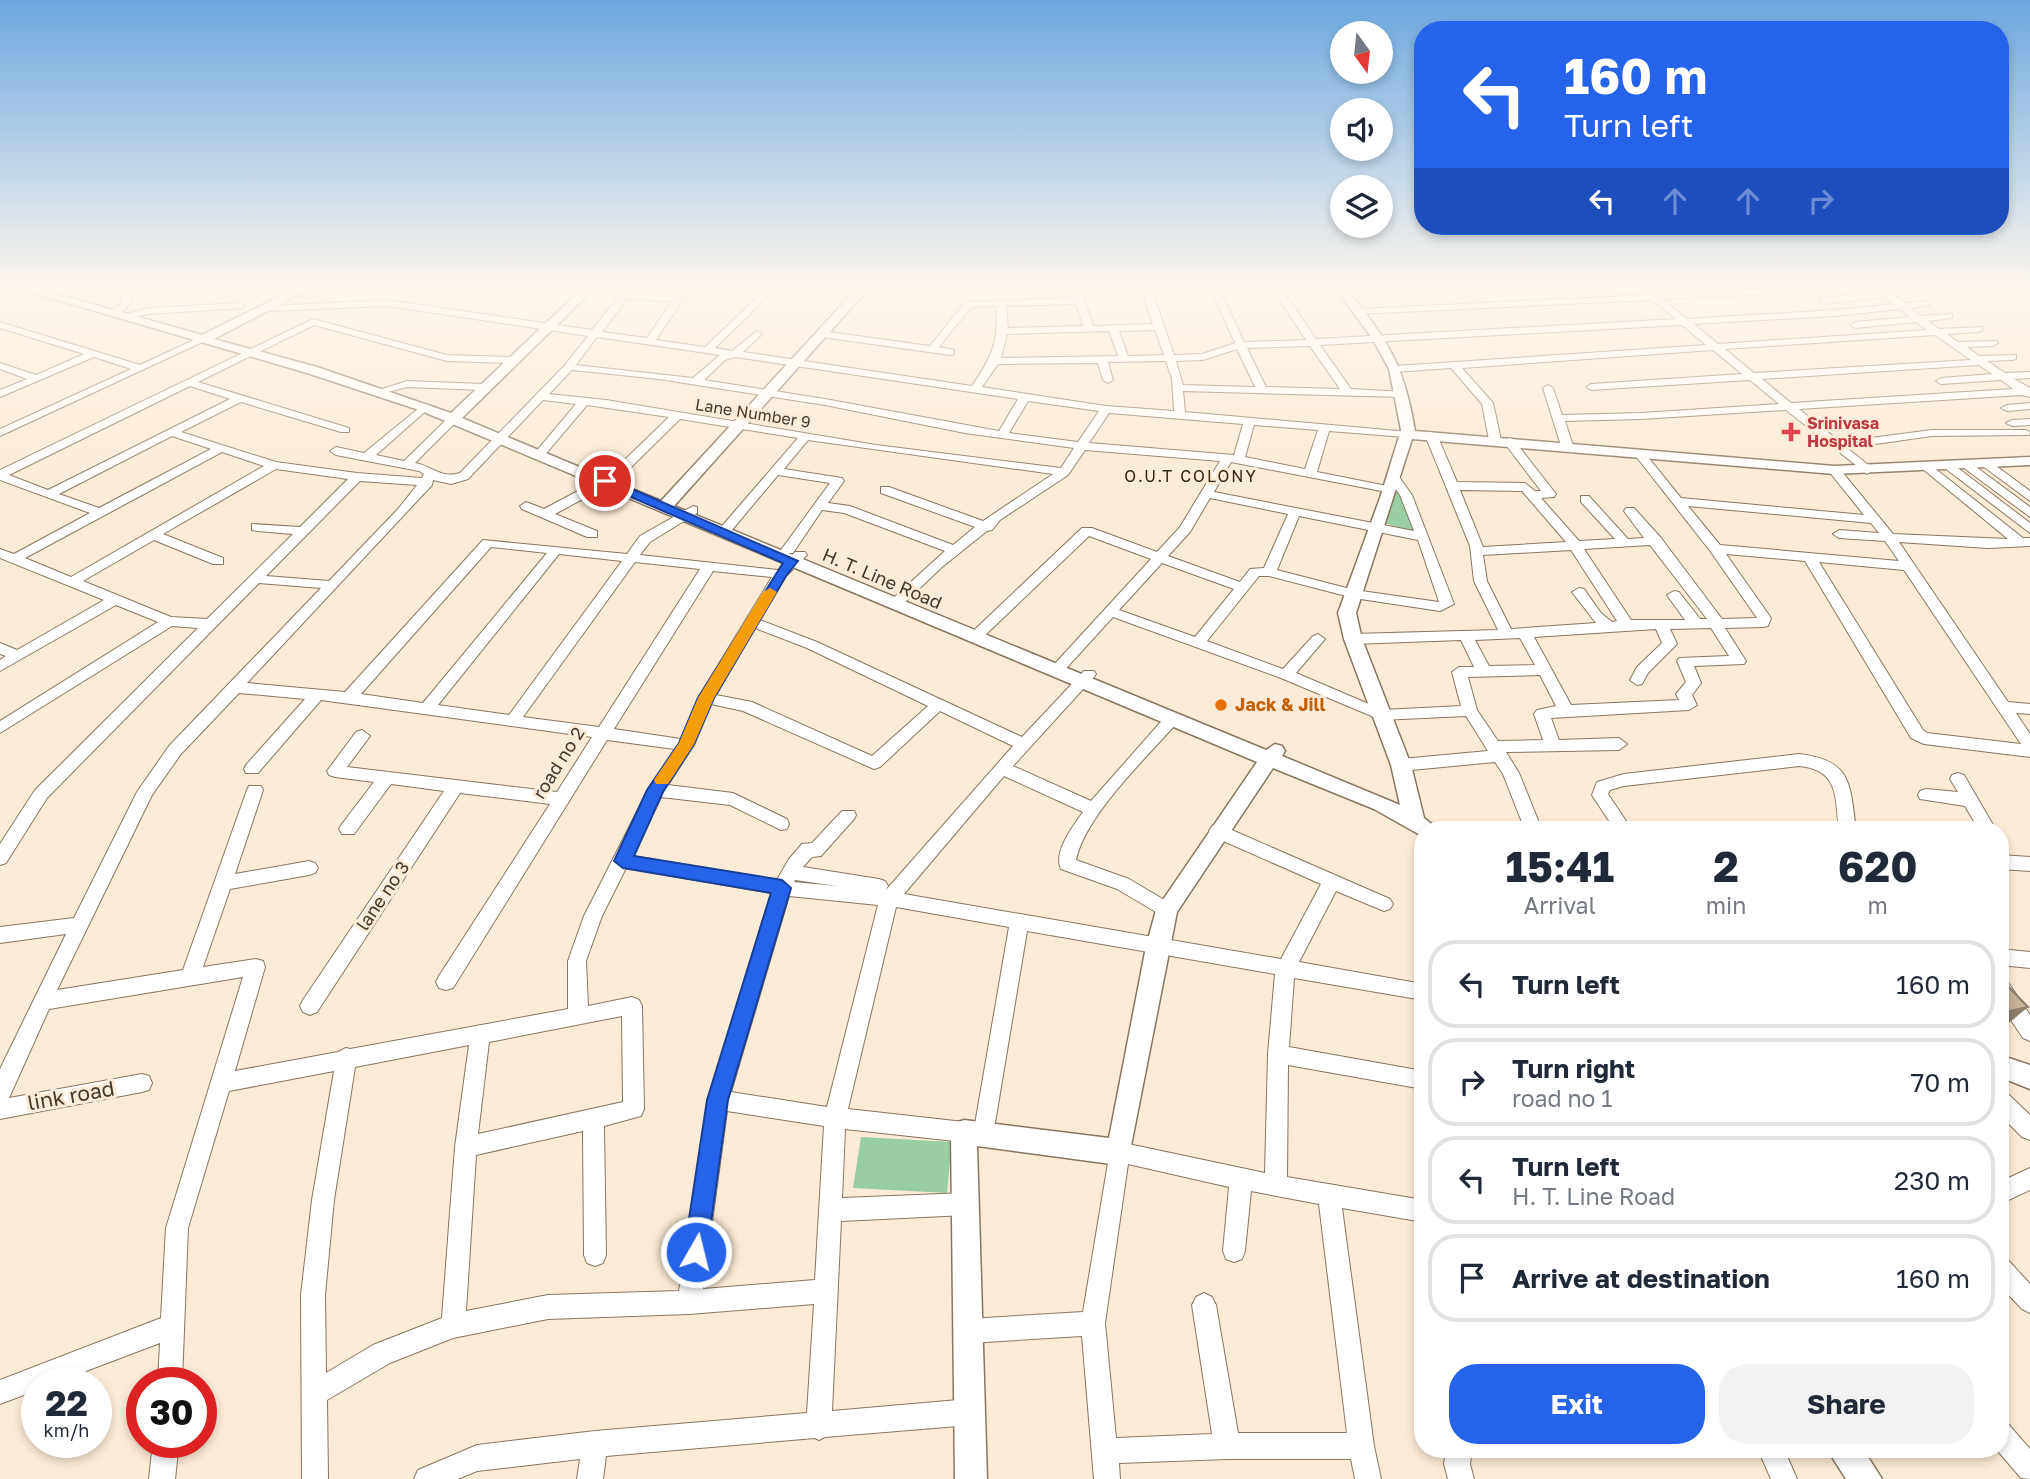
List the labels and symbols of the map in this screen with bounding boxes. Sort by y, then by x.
north arrow [1330,21,1393,84]
street label: Lane Number 9 [694,394,812,432]
place label: Srinivasa Hospital [1807,413,1879,451]
marker: Srinivasa Hospital [1781,422,1801,442]
pin [575,451,635,511]
district label: O.U.T COLONY [1124,466,1258,486]
street label: H. T. Line Road [819,543,945,613]
place label: Jack & Jill [1235,693,1326,715]
marker: Jack & Jill [1213,697,1229,713]
street label: road no 2 [528,723,589,802]
street label: lane no 3 [351,857,413,934]
street label: link road [25,1075,116,1115]
position arrow [659,1215,733,1289]
speed limit sign: 30 [126,1367,217,1458]

